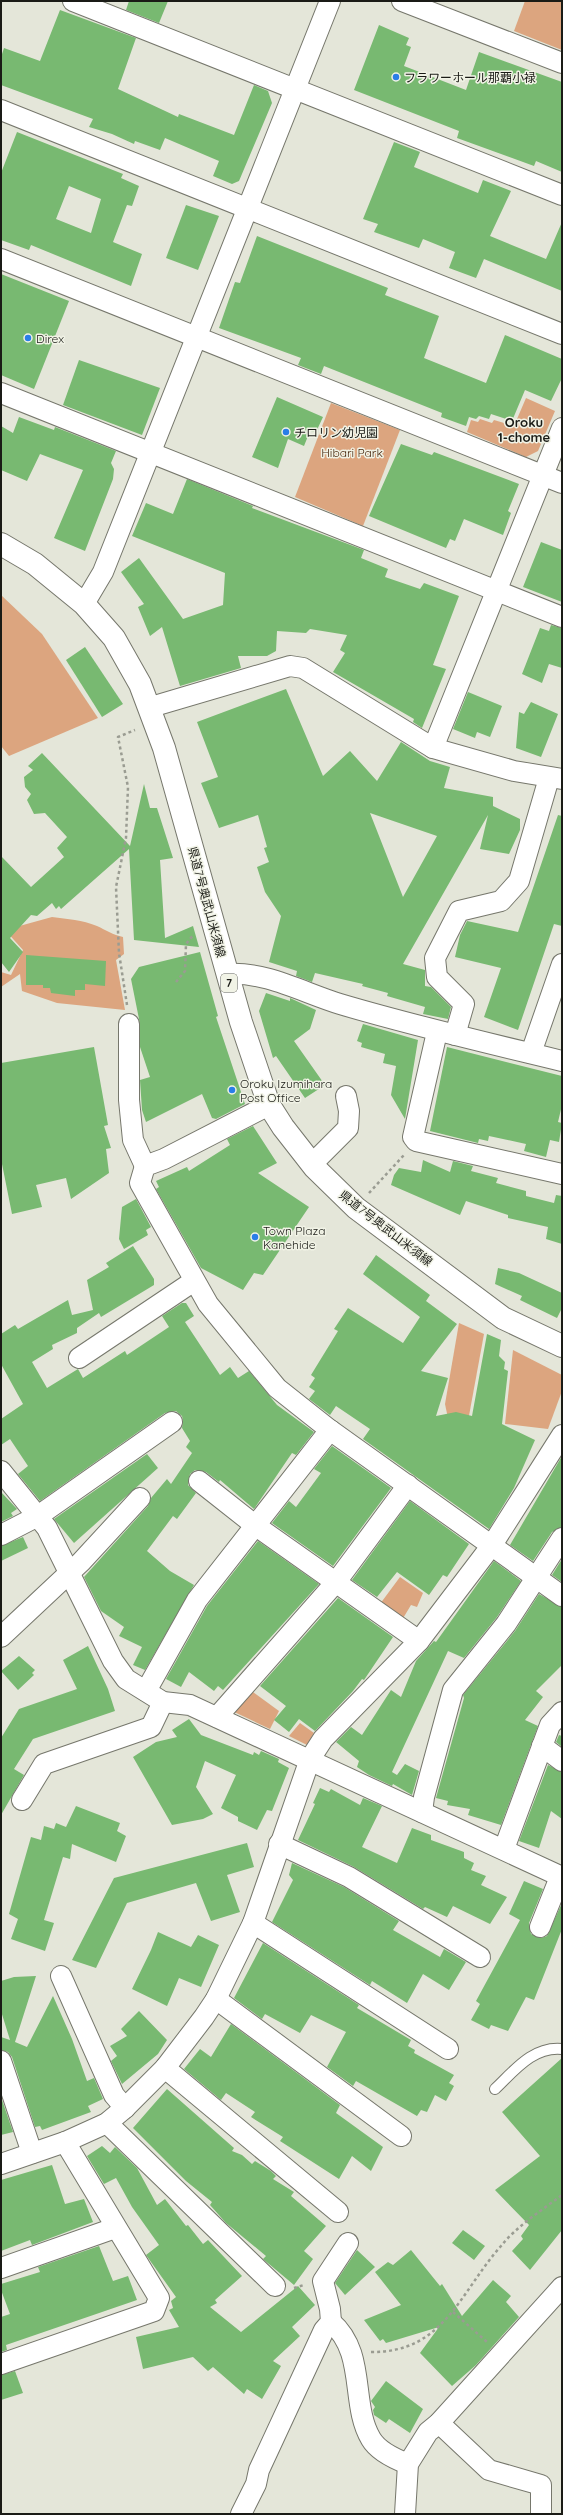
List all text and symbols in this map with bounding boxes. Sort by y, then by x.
place label: フラワーホール那覇小禄 [404,70,536,85]
marker: フラワーホール那覇小禄 [391,72,401,82]
place label: Direx [36,331,64,346]
marker: Direx [23,333,33,343]
district label: Oroku 1-chome [498,414,551,445]
place label: チロリン幼児園 [294,425,378,440]
marker: チロリン幼児園 [281,427,291,437]
park label: Hibari Park [321,445,383,460]
street label: 県道7号奥武山米須線 [185,845,229,959]
road number: 7 [221,974,237,992]
place label: Oroku Izumihara Post Office [240,1076,332,1105]
marker: Oroku Izumihara Post Office [227,1085,237,1095]
street label: 県道7号奥武山米須線 [336,1187,436,1269]
place label: Town Plaza Kanehide [263,1223,326,1252]
marker: Town Plaza Kanehide [250,1232,260,1242]

